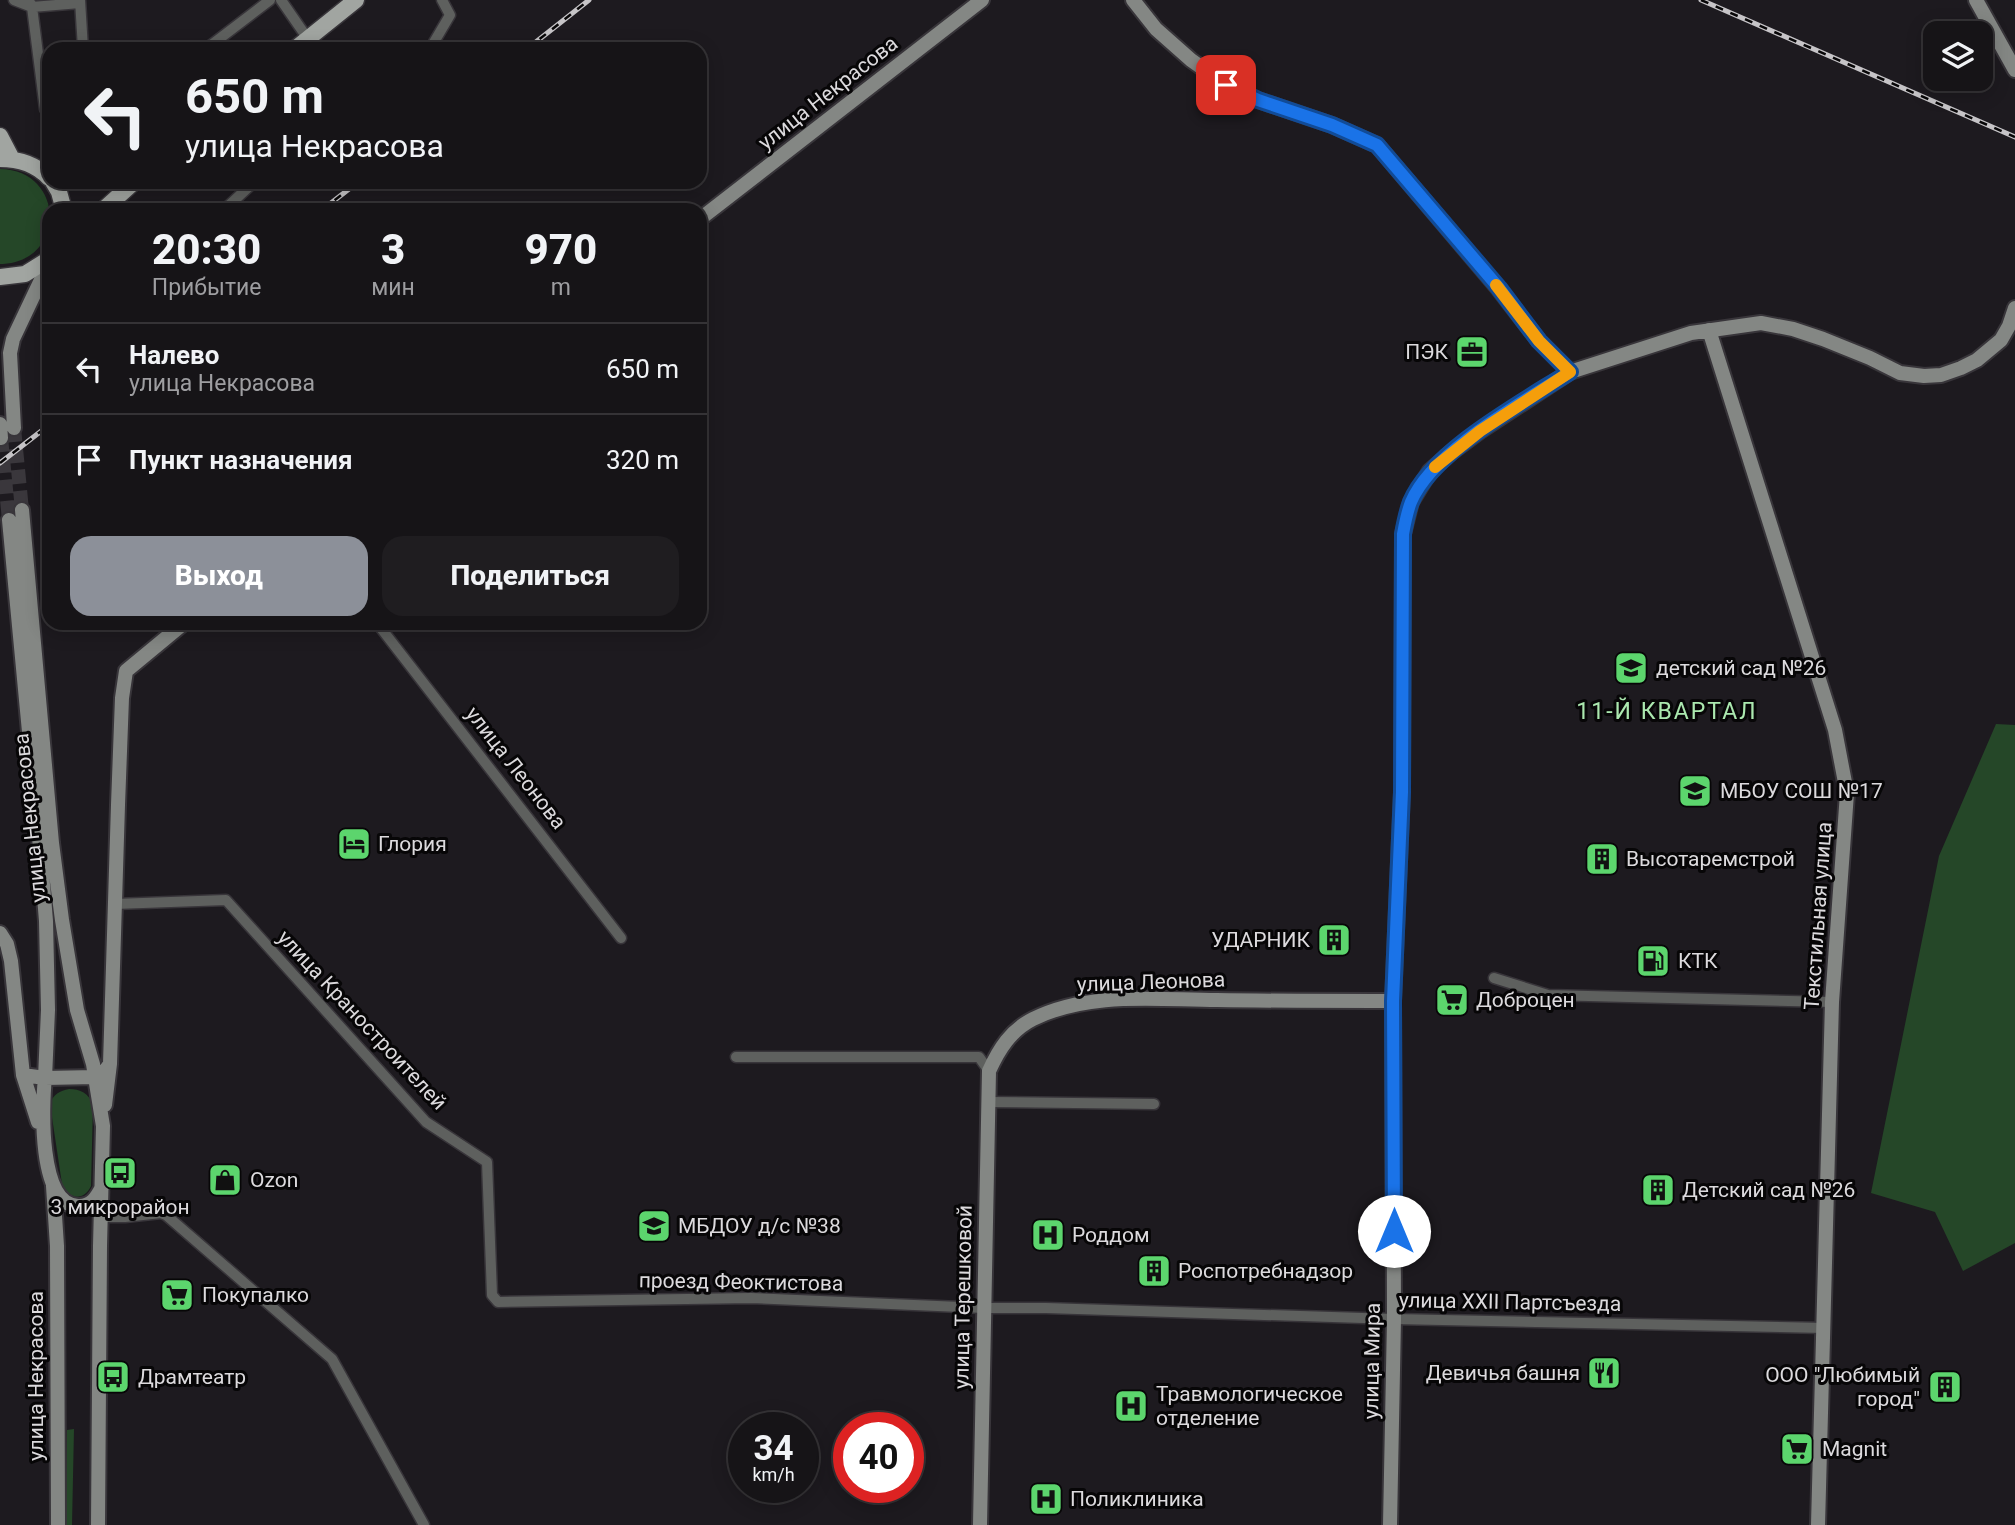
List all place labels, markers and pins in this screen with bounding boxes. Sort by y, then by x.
pin [1196,55,1256,115]
office icon: ПЭК [1453,333,1491,371]
place label: ПЭК [1405,340,1449,364]
school or university icon: детский сад №26 [1612,649,1650,687]
place label: детский сад №26 [1656,656,1826,680]
school or university icon: МБОУ СОШ №17 [1676,772,1714,810]
place label: МБОУ СОШ №17 [1720,779,1883,803]
hotel icon: Глория [335,825,373,863]
place label: Глория [378,832,447,856]
building icon: Высотаремстрой [1583,840,1621,878]
place label: Высотаремстрой [1626,847,1795,871]
building icon: УДАРНИК [1315,921,1353,959]
place label: УДАРНИК [1211,928,1310,952]
fuel station icon: КТК [1634,942,1672,980]
place label: КТК [1678,949,1718,973]
supermarket icon: Доброцен [1433,981,1471,1019]
place label: Доброцен [1476,988,1575,1012]
bus stop icon: 3 микрорайон [101,1154,139,1192]
shop icon: Ozon [206,1161,244,1199]
place label: Ozon [250,1168,298,1192]
building icon: Детский сад №26 [1639,1171,1677,1209]
place label: Детский сад №26 [1682,1178,1855,1202]
place label: 3 микрорайон [50,1195,190,1219]
school or university icon: МБДОУ д/с №38 [635,1207,673,1245]
place label: МБДОУ д/с №38 [678,1214,841,1238]
hospital icon: Роддом [1029,1216,1067,1254]
place label: Роддом [1072,1223,1149,1247]
building icon: Роспотребнадзор [1135,1252,1173,1290]
place label: Роспотребнадзор [1178,1259,1353,1283]
supermarket icon: Покупалко [158,1276,196,1314]
place label: Покупалко [202,1283,309,1307]
restaurant icon: Девичья башня [1585,1354,1623,1392]
bus stop icon: Драмтеатр [94,1358,132,1396]
place label: Девичья башня [1426,1361,1580,1385]
place label: ООО "Любимый город" [1765,1363,1920,1411]
place label: Драмтеатр [138,1365,246,1389]
building icon: ООО "Любимый город" [1926,1368,1964,1406]
place label: Травмологическое отделение [1156,1382,1343,1430]
hospital icon: Травмологическое отделение [1112,1387,1150,1425]
supermarket icon: Magnit [1778,1430,1816,1468]
place label: Magnit [1822,1437,1887,1461]
hospital icon: Поликлиника [1027,1480,1065,1518]
place label: Поликлиника [1070,1487,1204,1511]

